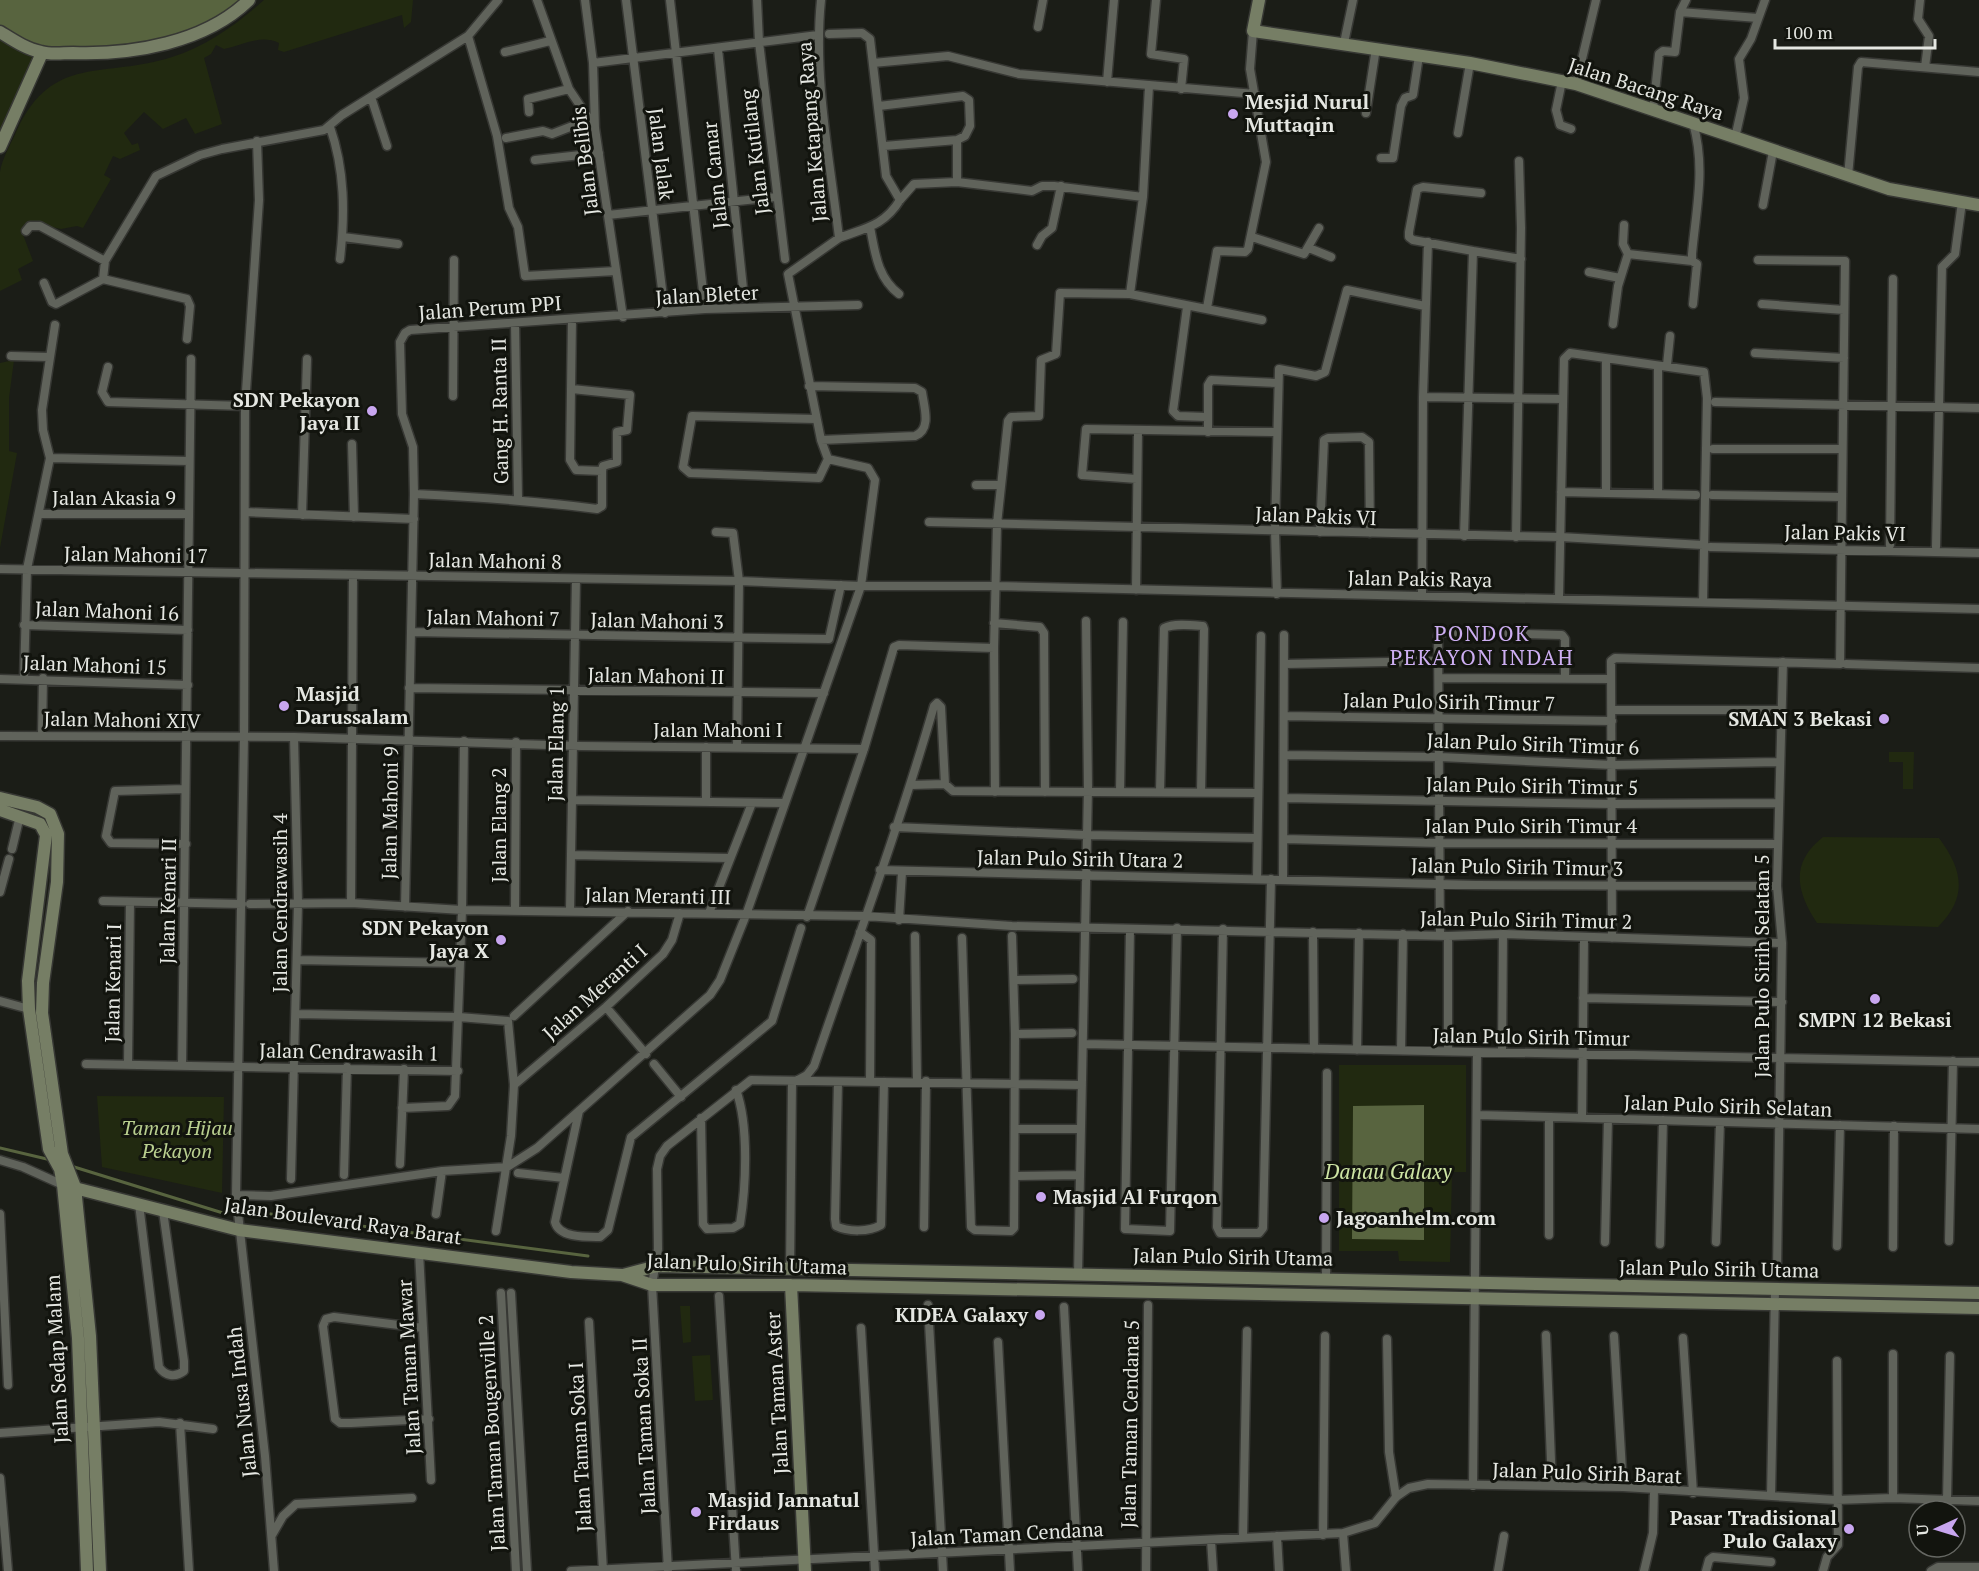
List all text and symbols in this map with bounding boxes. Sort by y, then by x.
scale bar [1775,12,1936,50]
text: 100 m [1784,20,1833,44]
street label: Jalan Ketapang Raya [790,41,833,223]
street label: Jalan Bacang Raya [1565,51,1727,126]
street label: Jalan Kutilang [733,87,776,216]
place label: Mesjid Nurul Muttaqin [1245,88,1369,138]
street label: Jalan Belibis [564,105,605,217]
street label: Jalan Jalak [642,106,681,202]
marker: Mesjid Nurul Muttaqin [1226,107,1240,121]
street label: Jalan Camar [695,120,734,230]
street label: Jalan Bleter [655,278,760,311]
street label: Jalan Perum PPI [418,289,562,326]
street label: Gang H. Ranta II [485,338,514,484]
place label: SDN Pekayon Jaya II [233,386,360,436]
marker: SDN Pekayon Jaya II [365,404,379,418]
street label: Jalan Akasia 9 [52,484,176,511]
street label: Jalan Pakis VI [1255,500,1377,531]
street label: Jalan Pakis VI [1784,518,1906,547]
street label: Jalan Mahoni 17 [64,540,208,569]
street label: Jalan Mahoni 8 [428,546,562,575]
street label: Jalan Pakis Raya [1347,564,1493,593]
street label: Jalan Mahoni 16 [35,594,180,627]
street label: Jalan Mahoni 7 [426,603,560,632]
street label: Jalan Mahoni 3 [590,606,724,635]
district label: PONDOK PEKAYON INDAH [1390,619,1574,671]
street label: Jalan Mahoni 15 [23,648,167,681]
street label: Jalan Mahoni II [587,661,725,690]
place label: Masjid Darussalam [296,680,409,730]
street label: Jalan Elang 1 [541,686,570,802]
street label: Jalan Pulo Sirih Timur 7 [1343,686,1555,717]
marker: Masjid Darussalam [277,699,291,713]
street label: Jalan Mahoni XIV [43,705,201,734]
place label: SMAN 3 Bekasi [1728,705,1872,732]
marker: SMAN 3 Bekasi [1877,712,1891,726]
street label: Jalan Mahoni I [653,716,783,743]
street label: Jalan Pulo Sirih Timur 6 [1426,726,1640,761]
street label: Jalan Mahoni 9 [375,746,404,880]
street label: Jalan Elang 2 [485,767,512,883]
street label: Jalan Pulo Sirih Timur 5 [1426,770,1638,801]
street label: Jalan Pulo Sirih Timur 4 [1425,812,1638,839]
street label: Jalan Cendrawasih 4 [266,813,293,993]
street label: Jalan Kenari II [153,838,182,964]
street label: Jalan Pulo Sirih Utara 2 [977,843,1183,874]
street label: Jalan Pulo Sirih Timur 3 [1411,851,1623,882]
street label: Jalan Pulo Sirih Selatan 5 [1748,854,1775,1078]
street label: Jalan Meranti III [585,881,731,910]
street label: Jalan Pulo Sirih Timur 2 [1420,904,1632,935]
place label: SDN Pekayon Jaya X [362,914,489,964]
street label: Jalan Kenari I [98,923,127,1043]
marker: SDN Pekayon Jaya X [494,933,508,947]
street label: Jalan Meranti I [537,937,653,1046]
marker: SMPN 12 Bekasi [1868,992,1882,1006]
place label: SMPN 12 Bekasi [1798,1006,1952,1033]
street label: Jalan Pulo Sirih Timur [1432,1021,1630,1052]
street label: Jalan Cendrawasih 1 [259,1036,439,1067]
street label: Jalan Pulo Sirih Selatan [1623,1088,1833,1123]
park label: Taman Hijau Pekayon [121,1114,233,1164]
water label: Danau Galaxy [1324,1157,1452,1185]
place label: Masjid Al Furqon [1053,1183,1218,1210]
street label: Jalan Boulevard Raya Barat [222,1190,464,1251]
marker: Masjid Al Furqon [1034,1190,1048,1204]
place label: Jagoanhelm.com [1336,1204,1496,1231]
marker: Jagoanhelm.com [1317,1211,1331,1225]
street label: Jalan Pulo Sirih Utama [1133,1241,1333,1272]
street label: Jalan Pulo Sirih Utama [646,1247,848,1280]
street label: Jalan Pulo Sirih Utama [1619,1253,1819,1284]
street label: Jalan Sedap Malam [39,1274,74,1444]
street label: Jalan Taman Mawar [390,1278,427,1455]
place label: KIDEA Galaxy [895,1301,1028,1328]
marker: KIDEA Galaxy [1033,1308,1047,1322]
street label: Jalan Taman Aster [759,1311,794,1475]
street label: Jalan Taman Bougenville 2 [472,1314,511,1552]
street label: Jalan Taman Cendana 5 [1114,1319,1145,1529]
street label: Jalan Nusa Indah [220,1325,263,1479]
street label: Jalan Taman Soka II [625,1337,662,1515]
street label: Jalan Taman Soka I [562,1361,597,1533]
street label: Jalan Pulo Sirih Barat [1492,1456,1683,1489]
place label: Masjid Jannatul Firdaus [708,1486,860,1536]
north arrow [1907,1499,1967,1559]
place label: Pasar Tradisional Pulo Galaxy [1670,1504,1837,1554]
marker: Masjid Jannatul Firdaus [689,1505,703,1519]
street label: Jalan Taman Cendana [910,1515,1104,1552]
marker: Pasar Tradisional Pulo Galaxy [1842,1522,1856,1536]
text: U [1911,1523,1933,1537]

